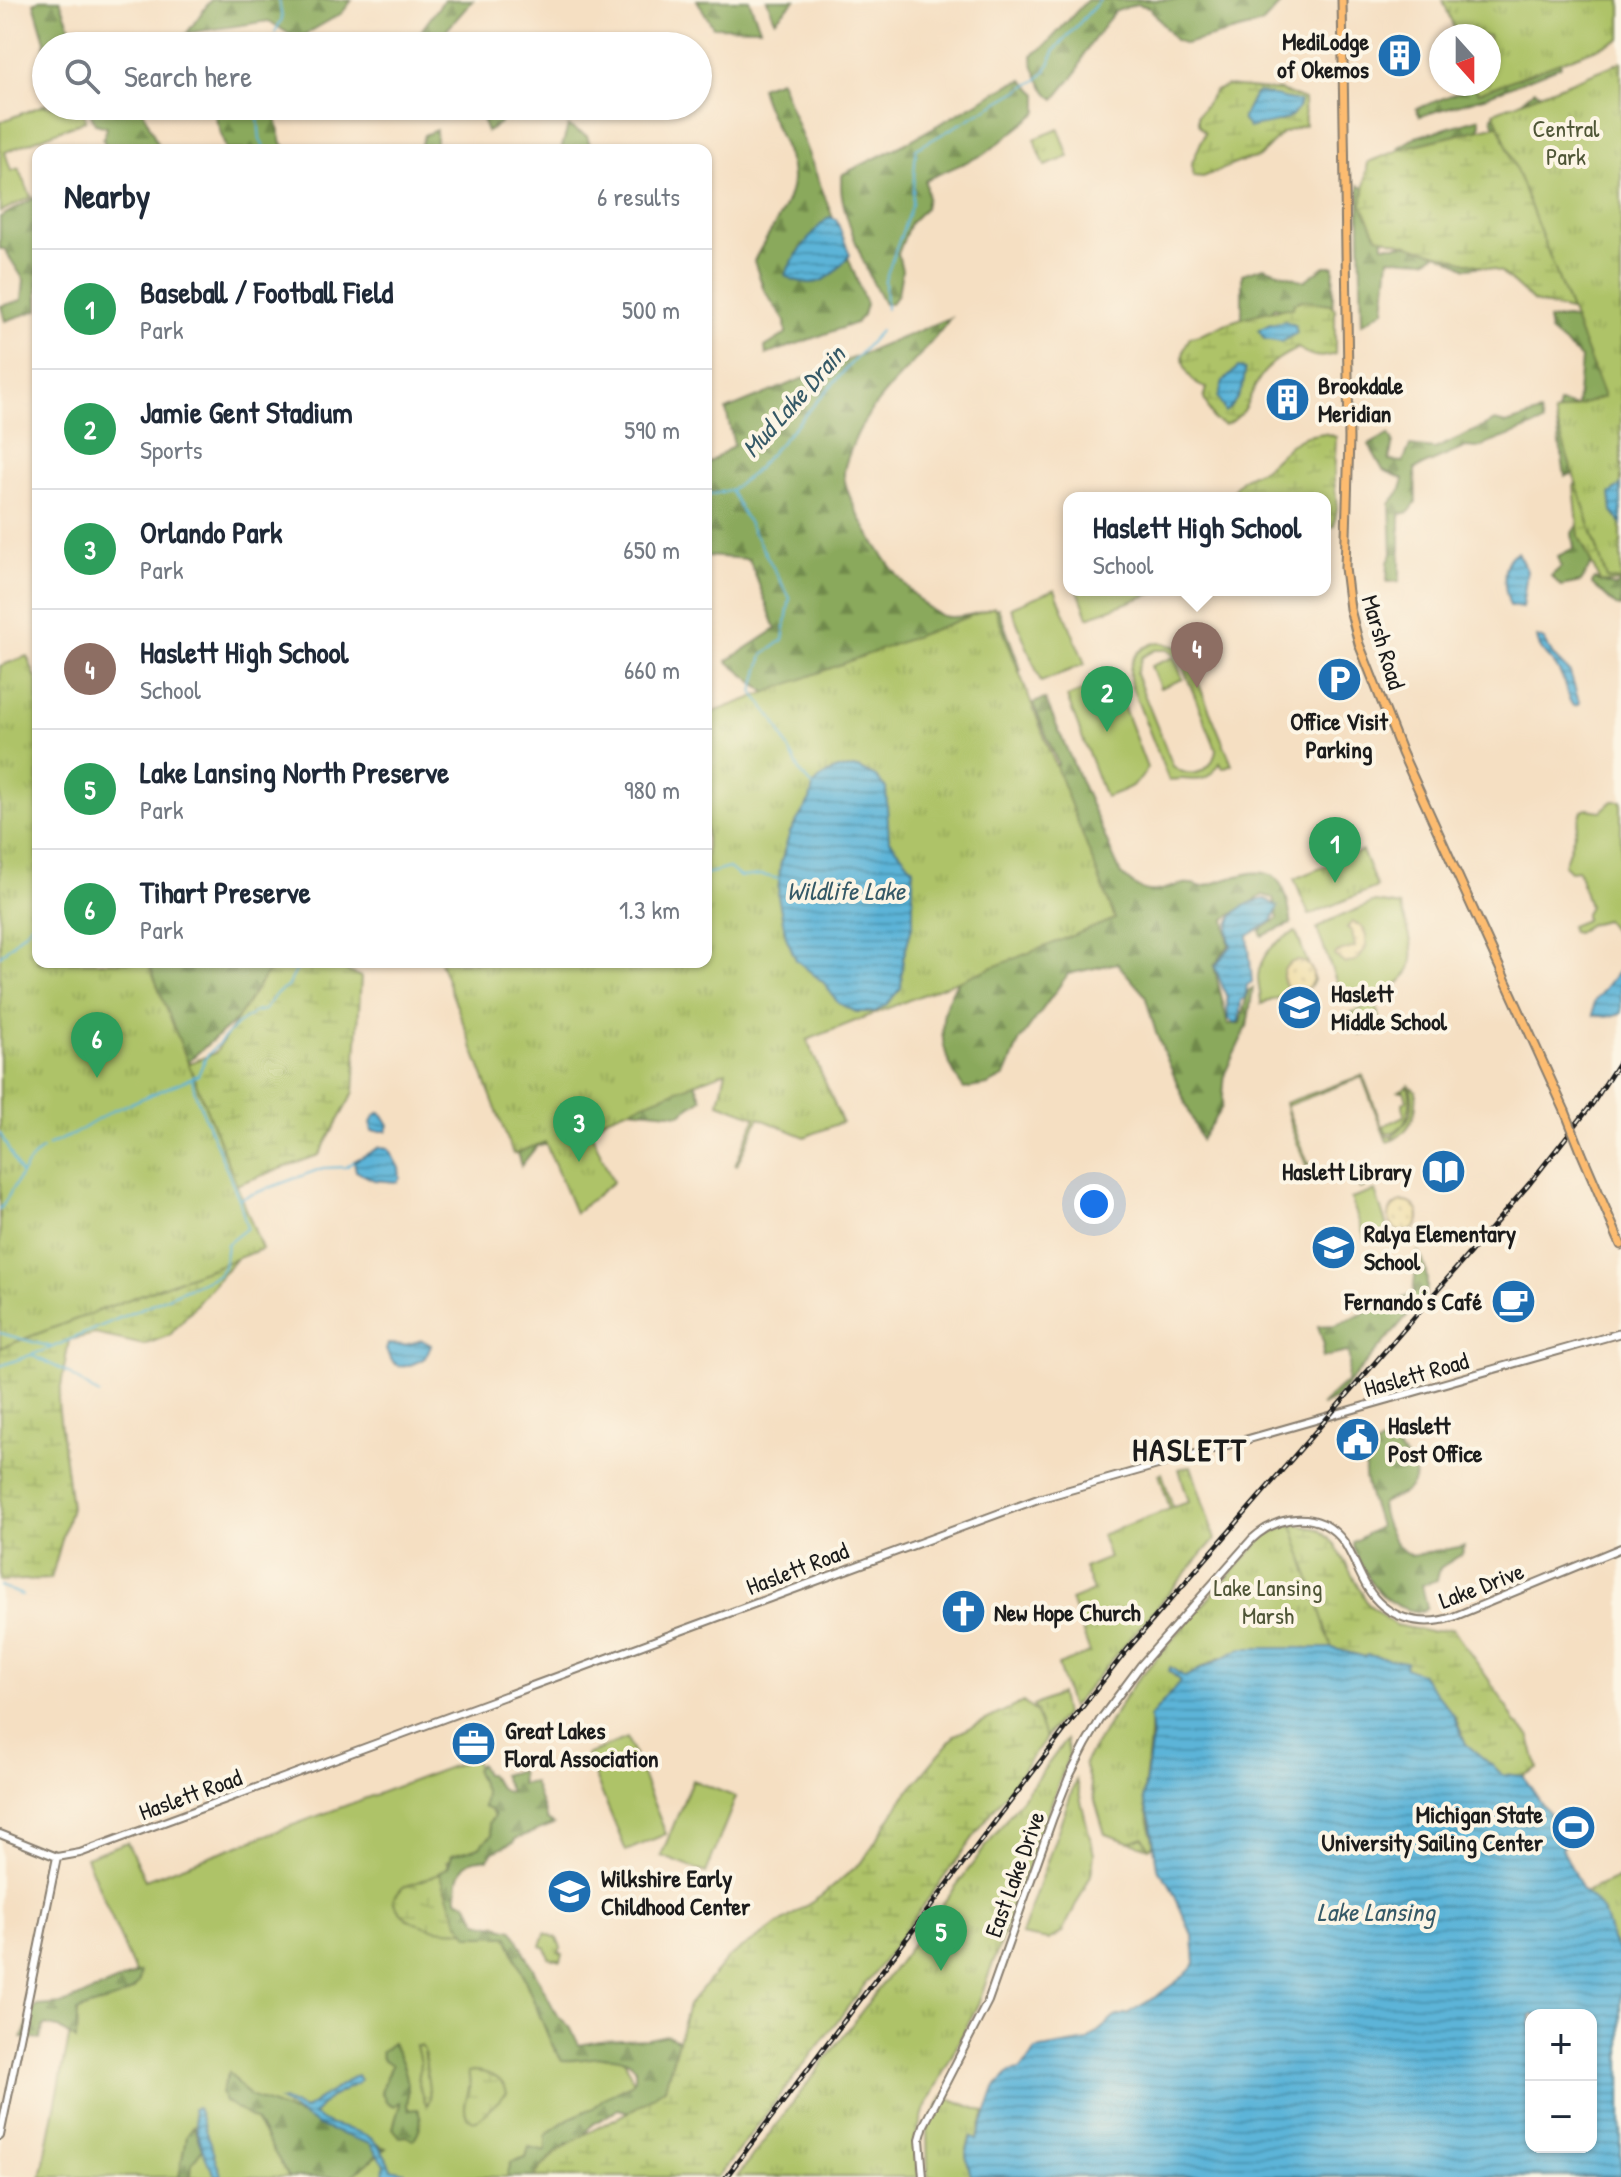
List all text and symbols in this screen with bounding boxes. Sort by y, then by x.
north arrow [1429,24,1501,96]
place label: MediLodge of Okemos [1277,25,1369,85]
building icon: MediLodge of Okemos [1376,31,1424,79]
search box [32,32,712,120]
icon: search [60,54,104,98]
text: Search here [124,56,252,96]
park label: Central Park [1533,112,1600,172]
text: Nearby [64,173,150,219]
text: 6 results [597,179,680,214]
text: Baseball / Football Field [140,272,393,312]
text: 1 [85,292,95,327]
text: 500 m [622,292,680,327]
text: Park [140,312,184,347]
water label: Mud Lake Drain [733,336,854,464]
place label: Brookdale Meridian [1318,369,1404,429]
building icon: Brookdale Meridian [1263,375,1311,423]
text: Jamie Gent Stadium [140,392,353,432]
text: 2 [84,412,96,447]
text: 590 m [624,412,680,447]
text: Sports [140,432,203,467]
popup [1063,492,1331,596]
text: Haslett High School [1093,507,1301,547]
text: Orlando Park [140,512,282,552]
text: 3 [84,532,96,567]
text: 650 m [623,532,680,567]
text: School [1093,547,1154,582]
text: Park [140,552,184,587]
street label: Marsh Road [1355,591,1413,693]
pin: 4 [1171,622,1223,688]
text: Haslett High School [140,632,349,672]
text: 4 [85,652,95,687]
text: 660 m [624,652,680,687]
parking icon: Office Visit Parking [1315,655,1363,703]
pin: 2 [1081,666,1133,732]
text: School [140,672,201,707]
place label: Office Visit Parking [1290,705,1388,766]
text: Lake Lansing North Preserve [140,752,449,792]
text: 5 [85,772,96,807]
text: 980 m [624,772,680,807]
text: Park [140,792,184,827]
pin: 1 [1309,817,1361,883]
text: Tihart Preserve [140,872,311,912]
water label: Wildlife Lake [787,873,907,908]
text: 6 [85,892,95,927]
text: 1.3 km [619,892,680,927]
text: Park [140,912,184,947]
place label: Haslett Middle School [1331,977,1448,1037]
school or university icon: Haslett Middle School [1276,983,1324,1031]
pin: 6 [71,1012,123,1078]
pin: 3 [553,1096,605,1162]
library icon: Haslett Library [1419,1147,1467,1195]
place label: Haslett Library [1282,1155,1412,1188]
your location [1074,1184,1114,1224]
place label: Ralya Elementary School [1364,1217,1516,1277]
school or university icon: Ralya Elementary School [1309,1223,1357,1271]
cafe icon: Fernando's Café [1489,1277,1537,1325]
place label: Fernando's Café [1344,1285,1482,1317]
street label: Haslett Road [1360,1344,1472,1404]
place label: Haslett Post Office [1388,1409,1483,1469]
public building icon: Haslett Post Office [1333,1415,1381,1463]
district label: HASLETT [1132,1428,1248,1471]
street label: Haslett Road [741,1534,853,1602]
street label: Lake Drive [1434,1554,1528,1616]
park label: Lake Lansing Marsh [1214,1571,1322,1631]
church icon: New Hope Church [939,1588,987,1636]
place label: New Hope Church [994,1596,1141,1629]
place label: Great Lakes Floral Association [504,1714,659,1774]
office icon: Great Lakes Floral Association [450,1720,498,1768]
street label: Haslett Road [134,1761,246,1827]
place label: Michigan State University Sailing Center [1321,1798,1544,1859]
sports icon: Michigan State University Sailing Center [1550,1804,1598,1852]
street label: East Lake Drive [976,1806,1052,1941]
place label: Wilkshire Early Childhood Center [601,1862,751,1922]
school or university icon: Wilkshire Early Childhood Center [546,1868,594,1916]
water label: Lake Lansing [1317,1894,1436,1930]
pin: 5 [915,1905,967,1971]
map controls [1525,2009,1597,2153]
button: + [1525,2009,1597,2081]
button: − [1525,2081,1597,2153]

